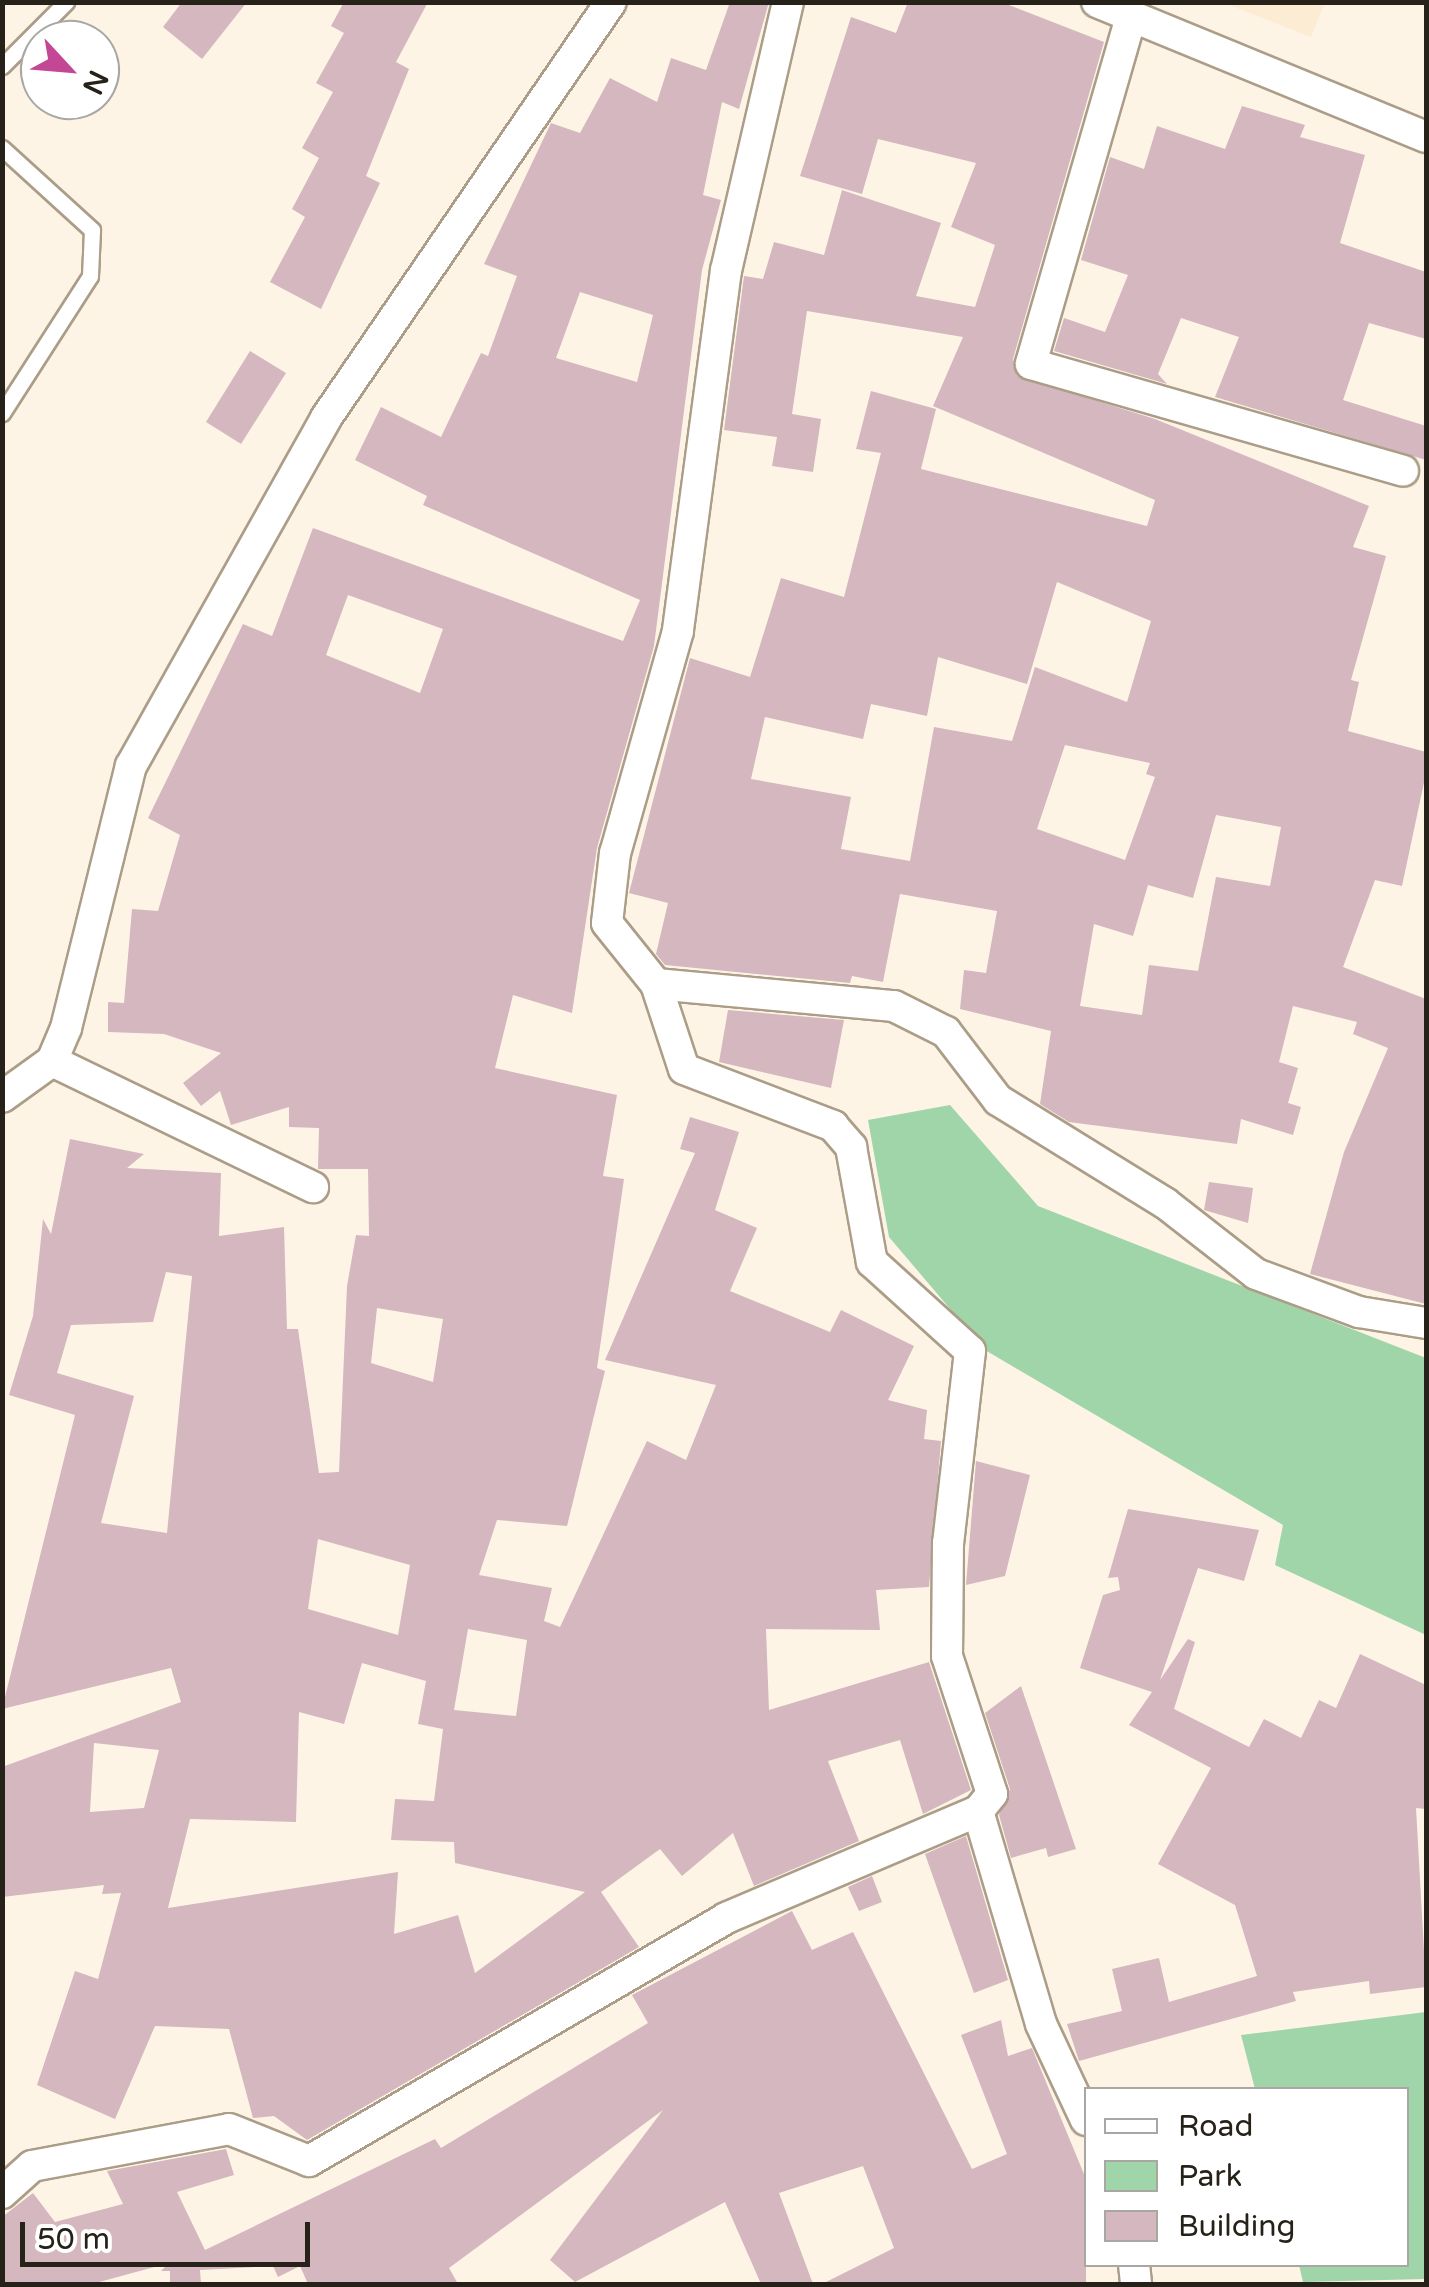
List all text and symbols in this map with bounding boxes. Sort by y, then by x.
north arrow [20,20,120,120]
text: N [75,65,115,100]
legend [1084,2087,1409,2267]
text: Road [1178,2108,1253,2145]
text: Park [1178,2158,1242,2195]
scale bar [25,2202,315,2264]
text: Building [1178,2208,1295,2245]
text: 50 m [37,2221,110,2258]

